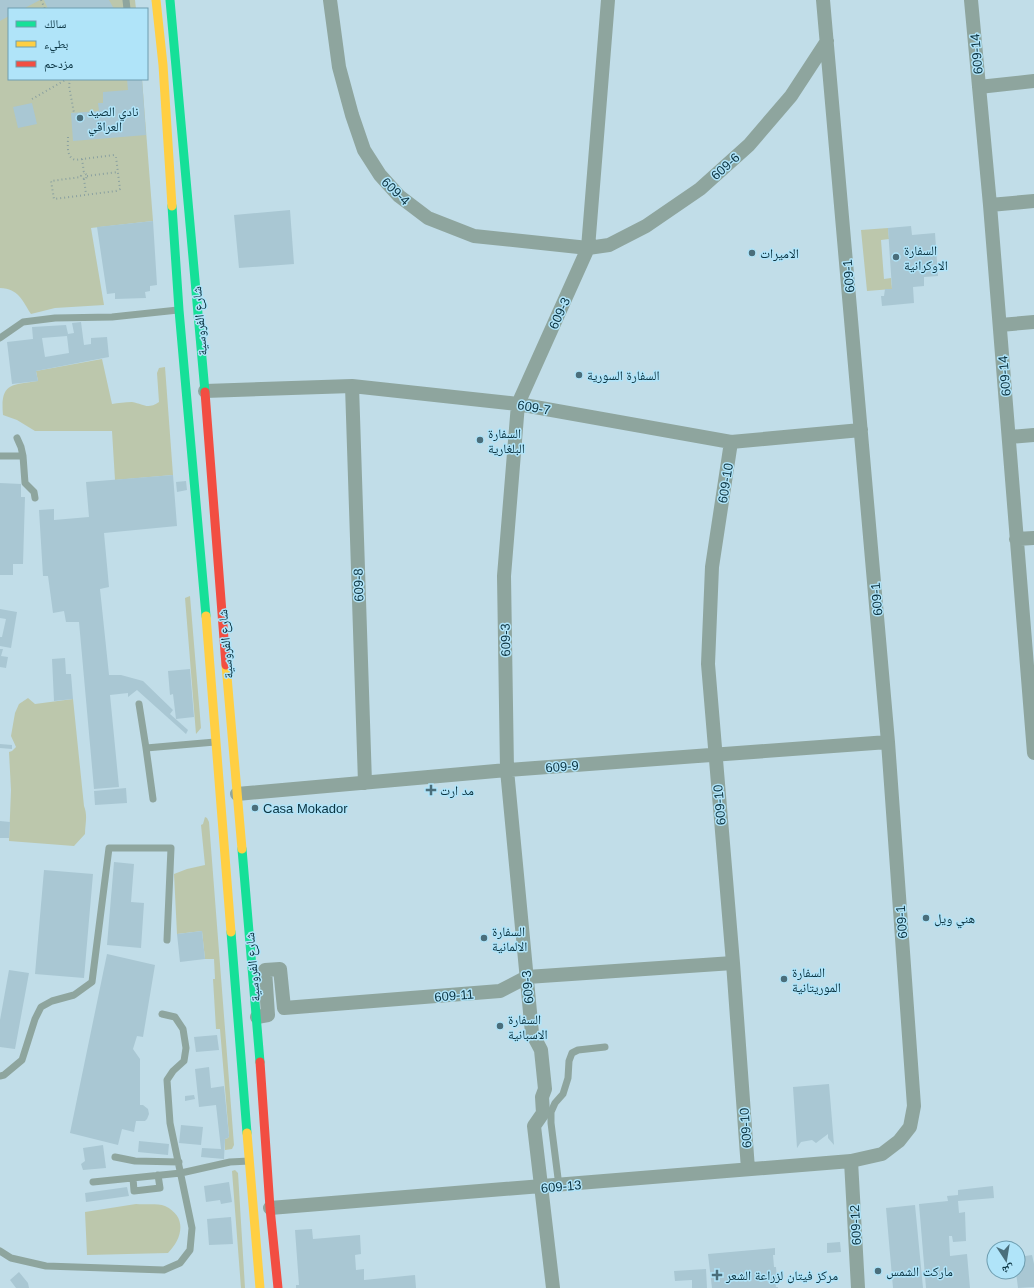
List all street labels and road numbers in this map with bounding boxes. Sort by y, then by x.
street label: 609-14 [967,33,986,75]
street label: 609-6 [708,150,743,183]
street label: 609-4 [378,174,413,208]
street label: 609-1 [840,259,857,293]
street label: شارع الفروسية [189,285,212,356]
street label: 609-3 [546,295,573,331]
street label: 609-14 [995,355,1014,397]
street label: 609-7 [516,397,552,418]
street label: 609-10 [715,462,736,504]
street label: 609-8 [350,568,367,602]
street label: 609-1 [868,582,885,616]
street label: شارع الفروسية [215,608,238,679]
street label: 609-3 [498,623,513,657]
street label: 609-9 [545,758,579,775]
street label: 609-10 [710,784,729,826]
street label: 609-1 [893,905,910,939]
street label: شارع الفروسية [242,931,265,1002]
street label: 609-3 [519,970,536,1004]
street label: 609-11 [434,986,474,1005]
street label: 609-10 [737,1107,754,1149]
street label: 609-13 [540,1177,582,1196]
street label: 609-12 [847,1204,864,1246]

